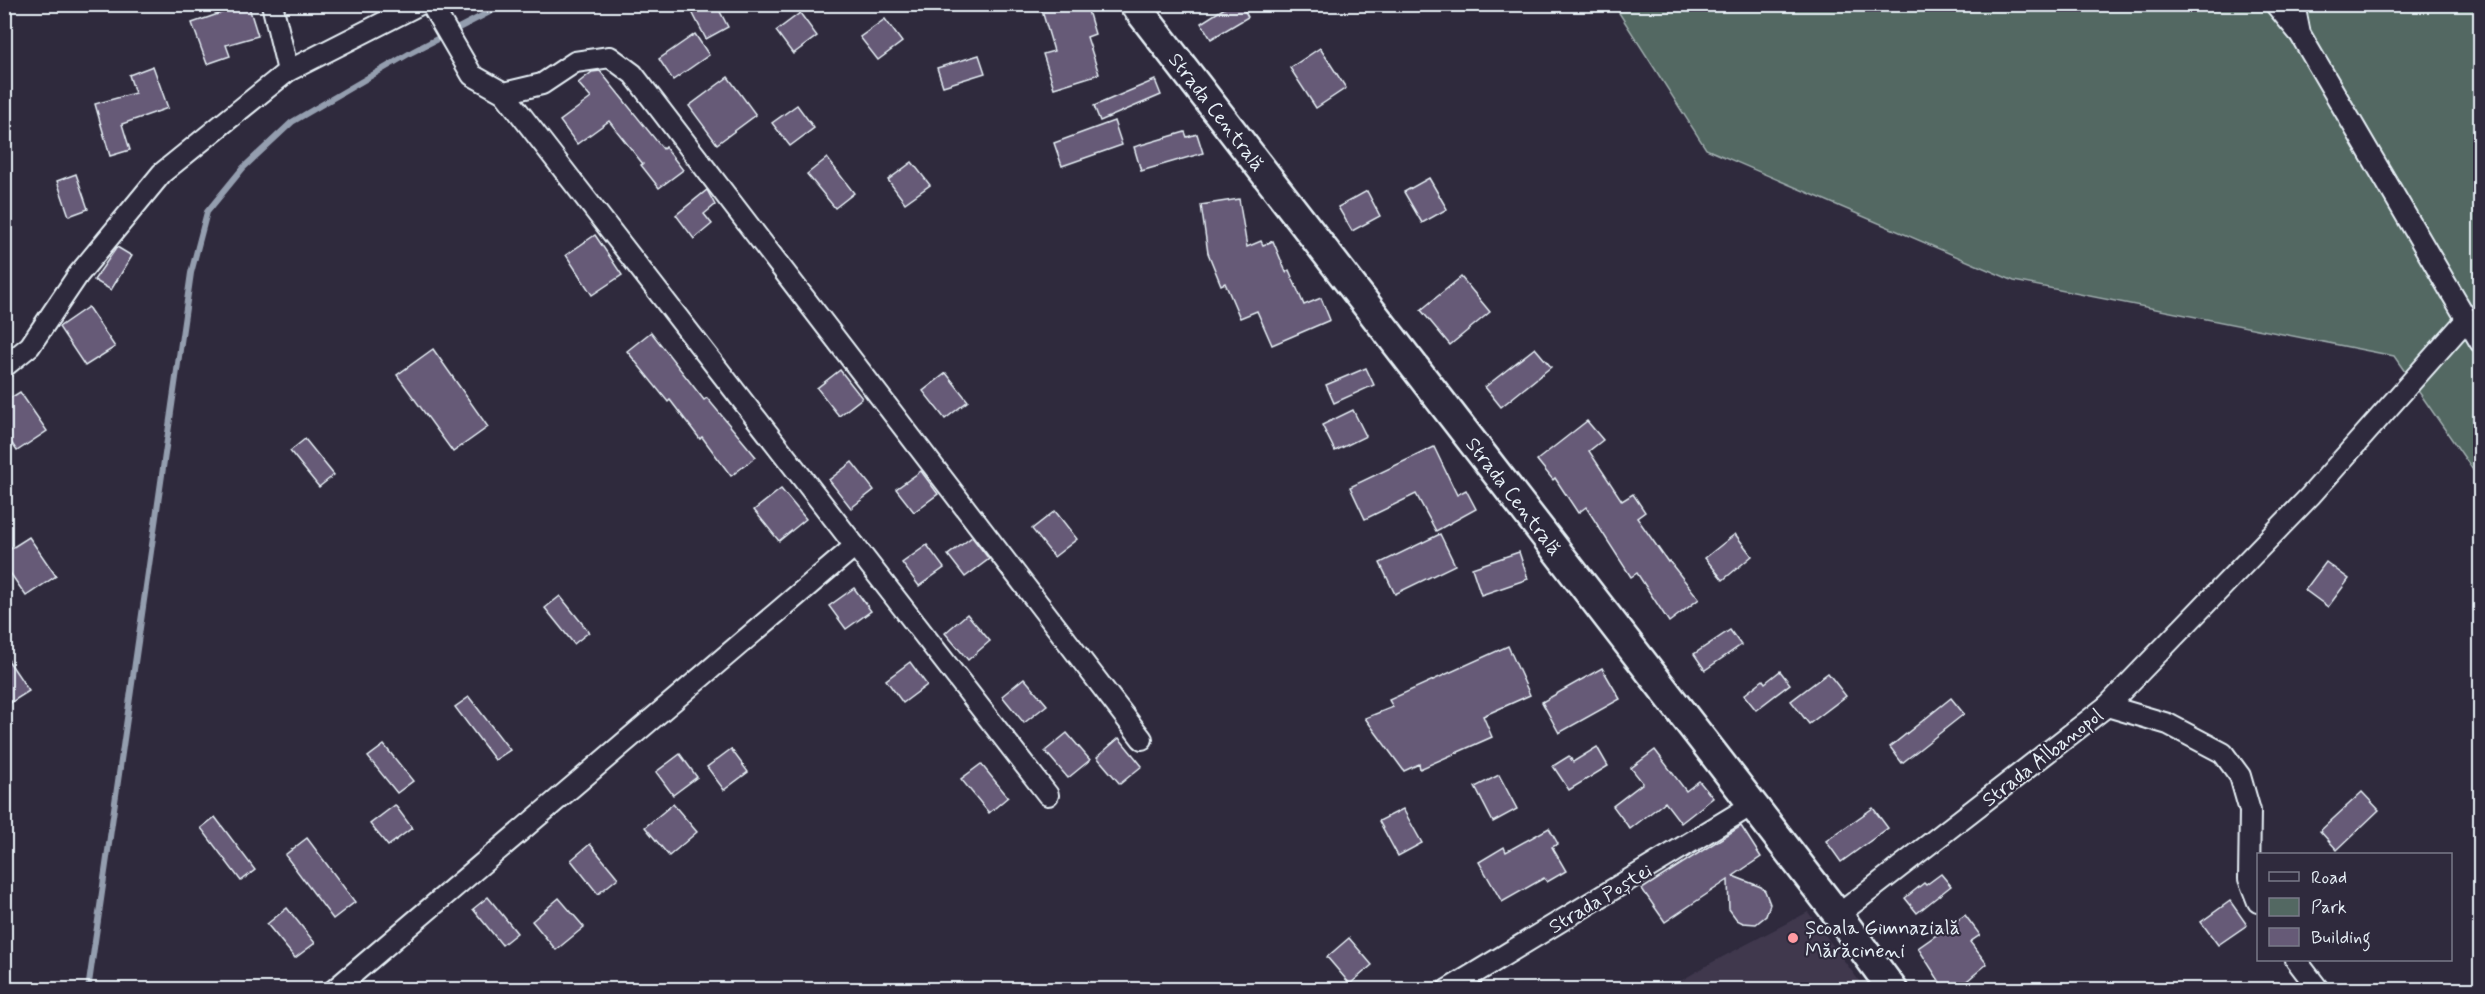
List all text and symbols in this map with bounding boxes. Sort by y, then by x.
street label: Strada Centrală [1161,48,1270,178]
street label: Strada Centrală [1459,432,1568,562]
street label: Strada Albanopol [1977,702,2109,814]
legend [2257,853,2452,961]
street label: Strada Poștei [1544,858,1658,941]
text: Road [2311,866,2347,890]
text: Park [2311,896,2347,920]
place label: Școala Gimnazială Mărăcineni [1805,915,1960,965]
text: Building [2311,926,2371,952]
marker: Școala Gimnazială Mărăcineni [1786,931,1800,945]

